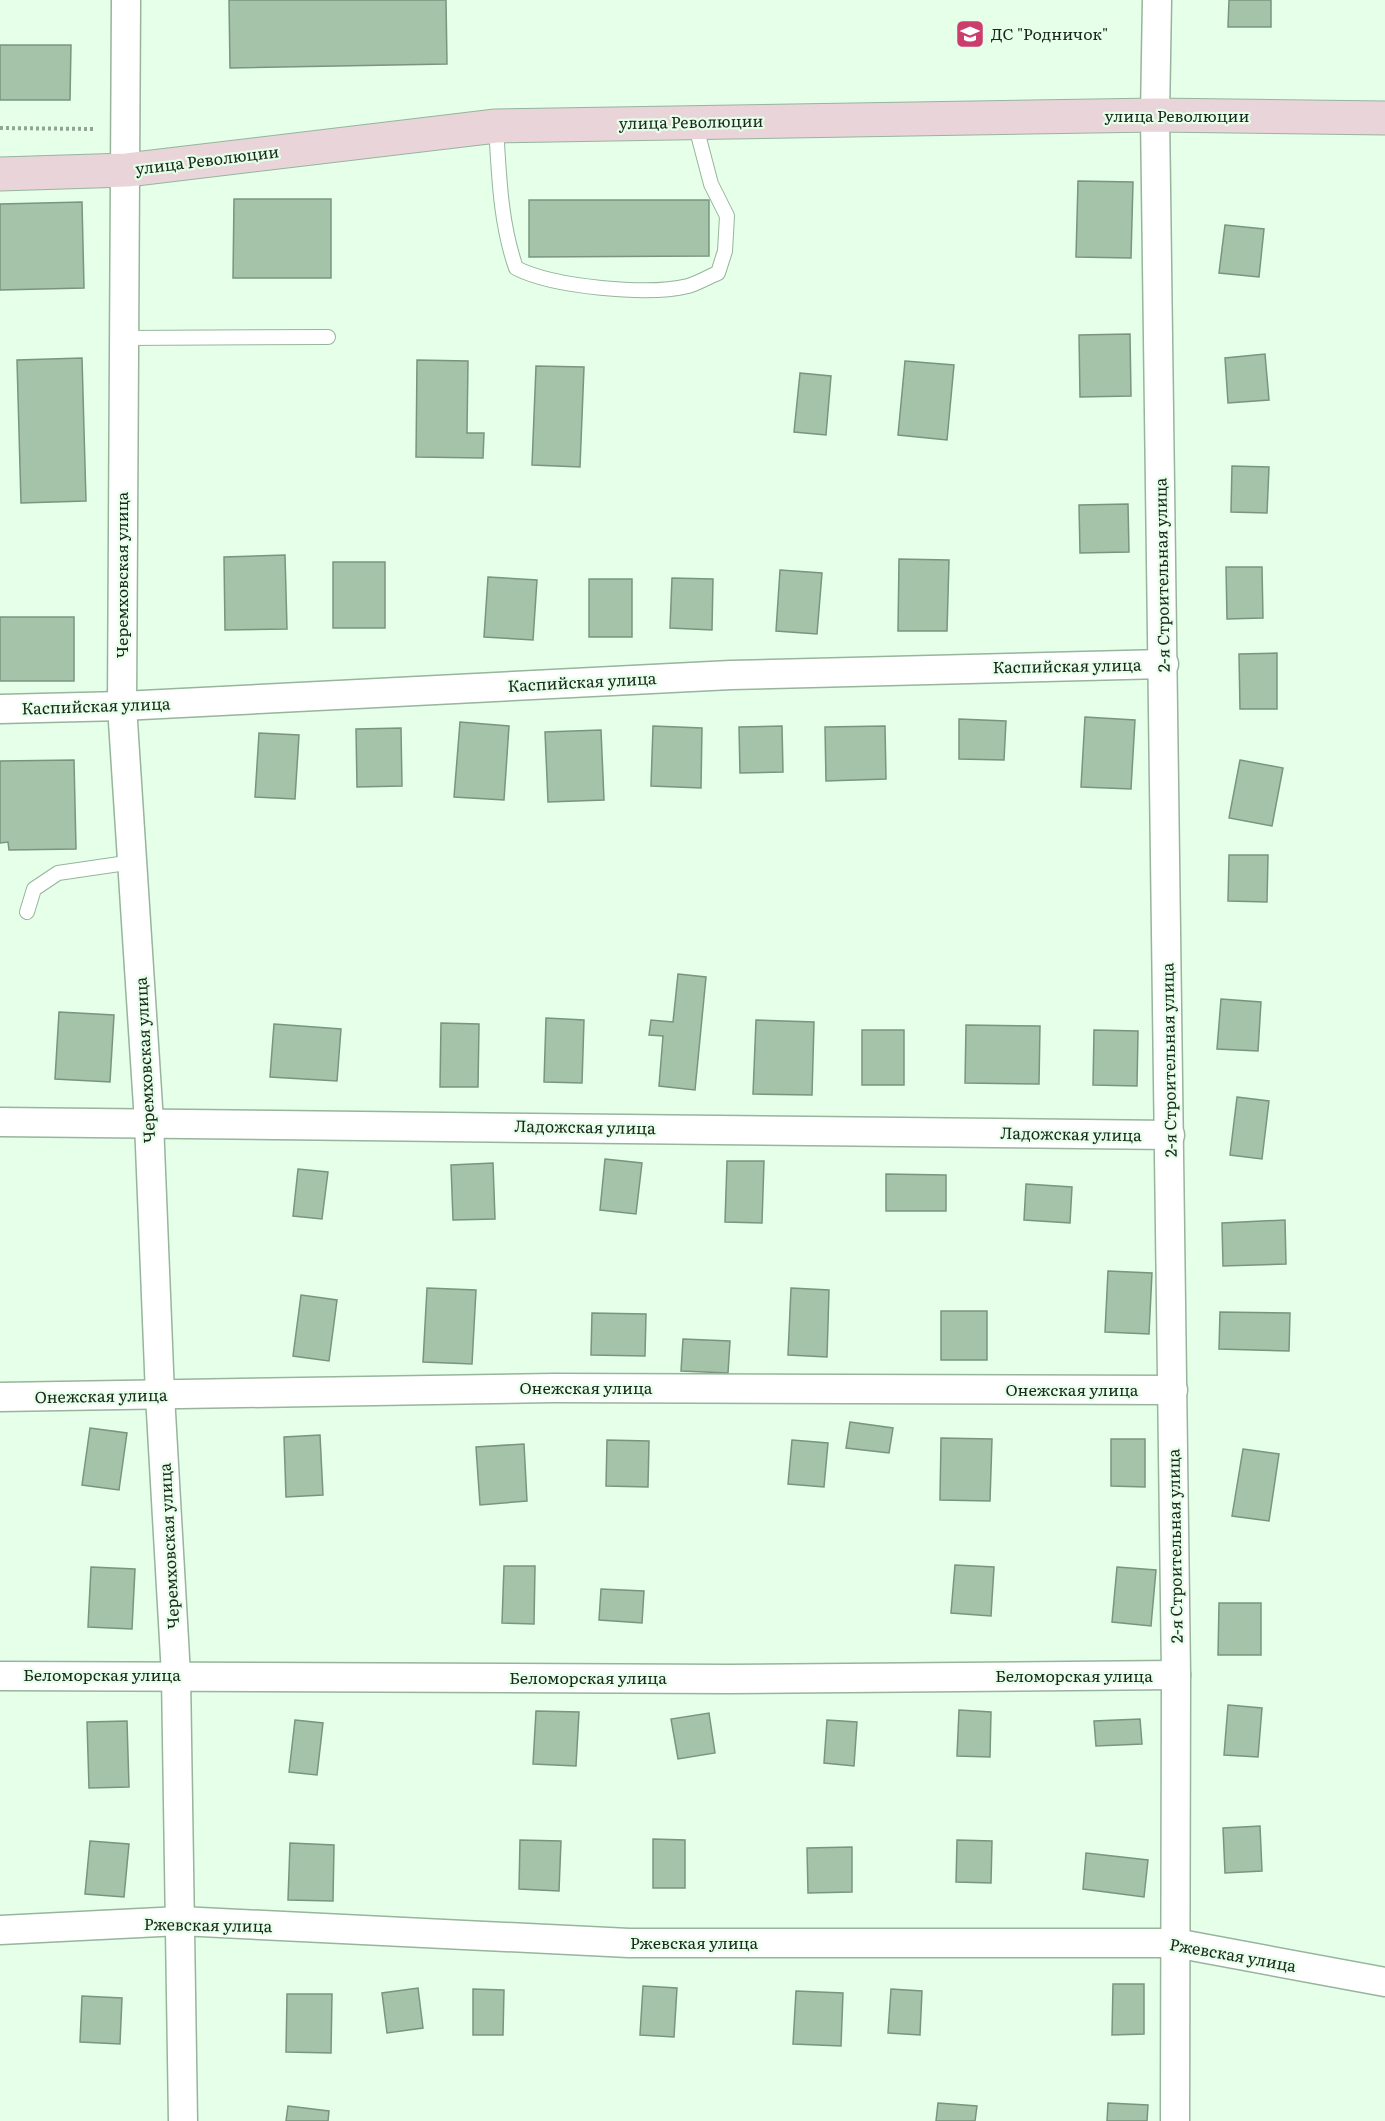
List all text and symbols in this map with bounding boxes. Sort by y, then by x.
school or university icon: ДС "Родничок" [954,18,986,50]
place label: ДС "Родничок" [991,21,1108,45]
street label: улица Революции [1105,103,1249,127]
street label: улица Революции [618,108,764,134]
street label: улица Революции [134,138,280,180]
street label: 2-я Строительная улица [1147,477,1175,672]
street label: Черемховская улица [109,491,133,658]
street label: Каспийская улица [992,652,1142,678]
street label: Каспийская улица [507,665,657,697]
street label: Каспийская улица [21,690,171,720]
street label: 2-я Строительная улица [1154,962,1182,1157]
street label: Черемховская улица [128,976,160,1144]
street label: Ладожская улица [514,1113,656,1139]
street label: Ладожская улица [1000,1120,1142,1146]
street label: Онежская улица [520,1375,653,1399]
street label: Онежская улица [1006,1377,1139,1401]
street label: Онежская улица [34,1382,168,1408]
street label: 2-я Строительная улица [1160,1448,1188,1643]
street label: Черемховская улица [152,1462,184,1630]
street label: Беломорская улица [23,1662,181,1686]
street label: Беломорская улица [995,1663,1153,1687]
street label: Беломорская улица [509,1665,667,1689]
street label: Ржевская улица [144,1911,273,1937]
street label: Ржевская улица [630,1930,758,1954]
street label: Ржевская улица [1168,1931,1299,1977]

